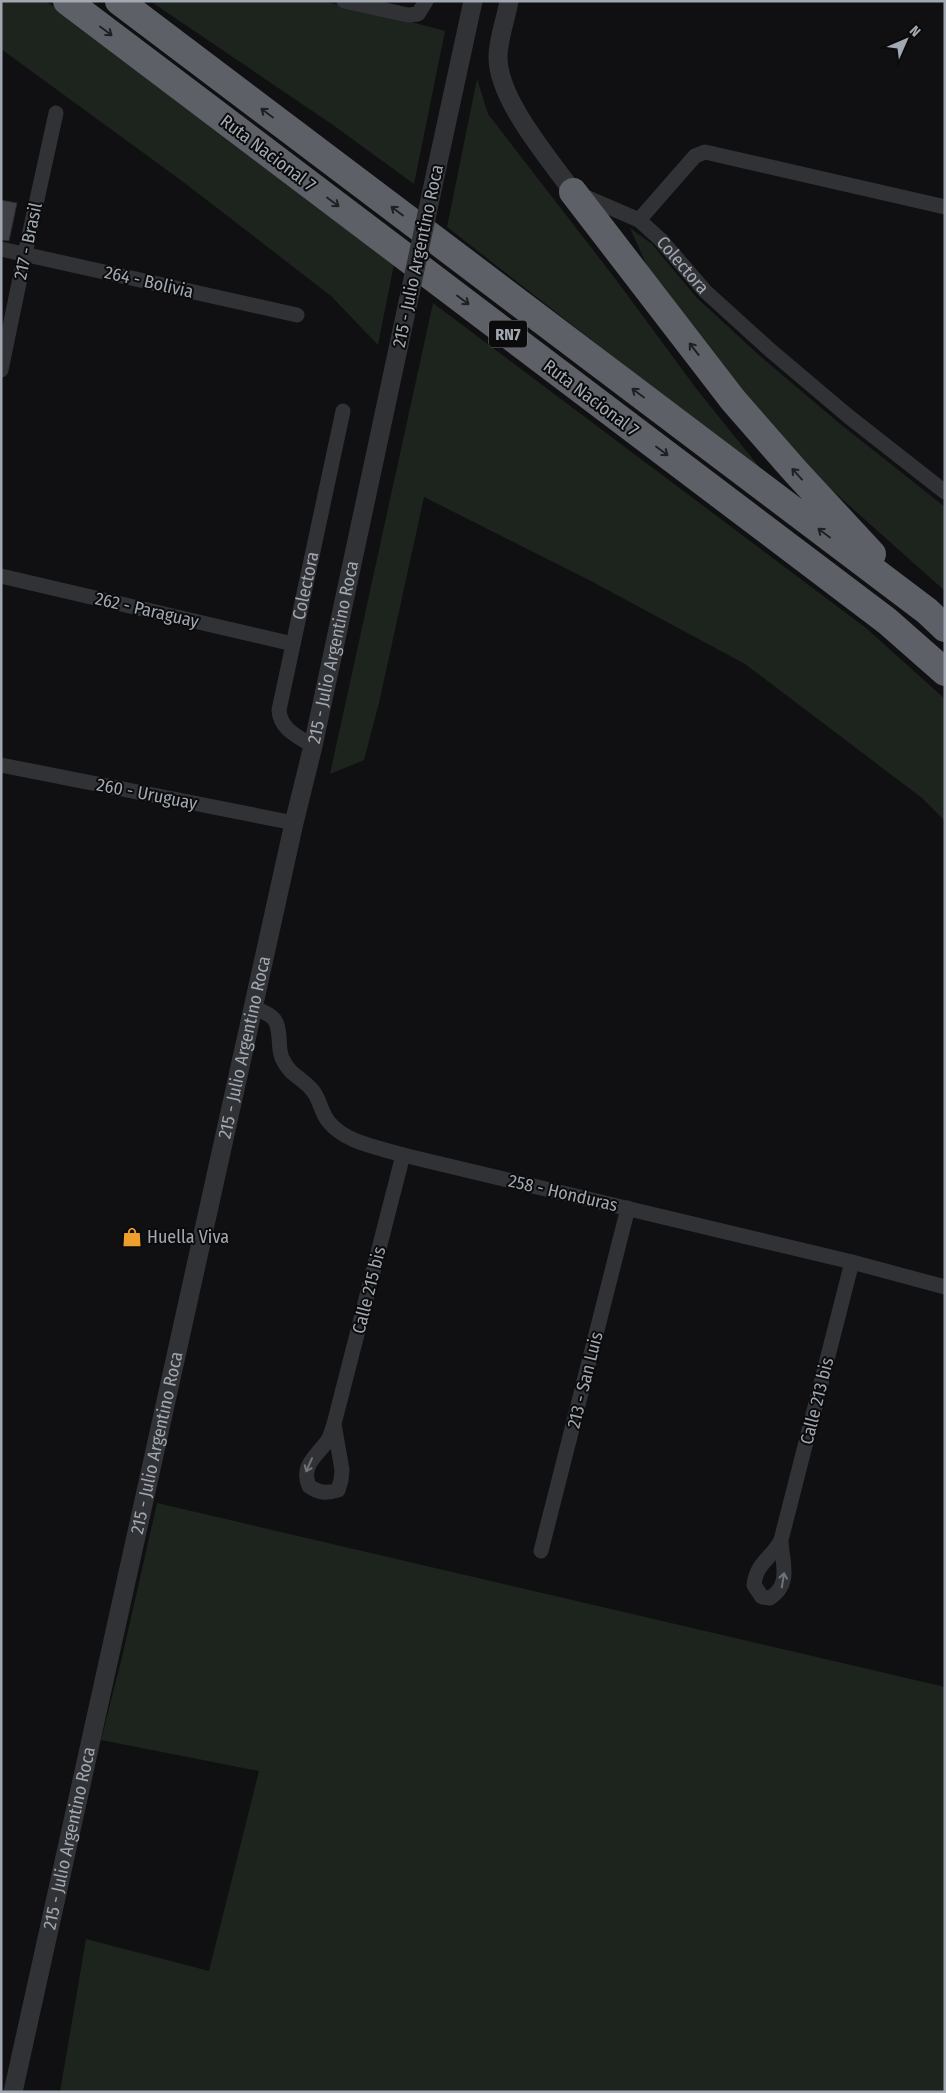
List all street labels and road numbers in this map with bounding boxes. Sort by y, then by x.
street label: Ruta Nacional 7 [216,110,320,196]
street label: 215 - Julio Argentino Roca [388,162,448,349]
street label: 217 - Brasil [9,200,47,282]
street label: Colectora [652,232,714,299]
street label: 264 - Bolivia [102,261,196,303]
road number: RN7 [489,320,527,348]
street label: Ruta Nacional 7 [539,355,643,441]
street label: Colectora [288,549,324,622]
street label: 215 - Julio Argentino Roca [303,559,363,746]
street label: 262 - Paraguay [93,587,201,633]
street label: 260 - Uruguay [95,773,199,815]
street label: 215 - Julio Argentino Roca [213,954,275,1141]
street label: 258 - Honduras [506,1170,620,1216]
street label: Calle 215 bis [348,1244,391,1336]
street label: 213 - San Luis [562,1329,608,1430]
street label: 215 - Julio Argentino Roca [126,1349,188,1536]
street label: Calle 213 bis [796,1355,838,1447]
street label: 215 - Julio Argentino Roca [38,1745,100,1932]

